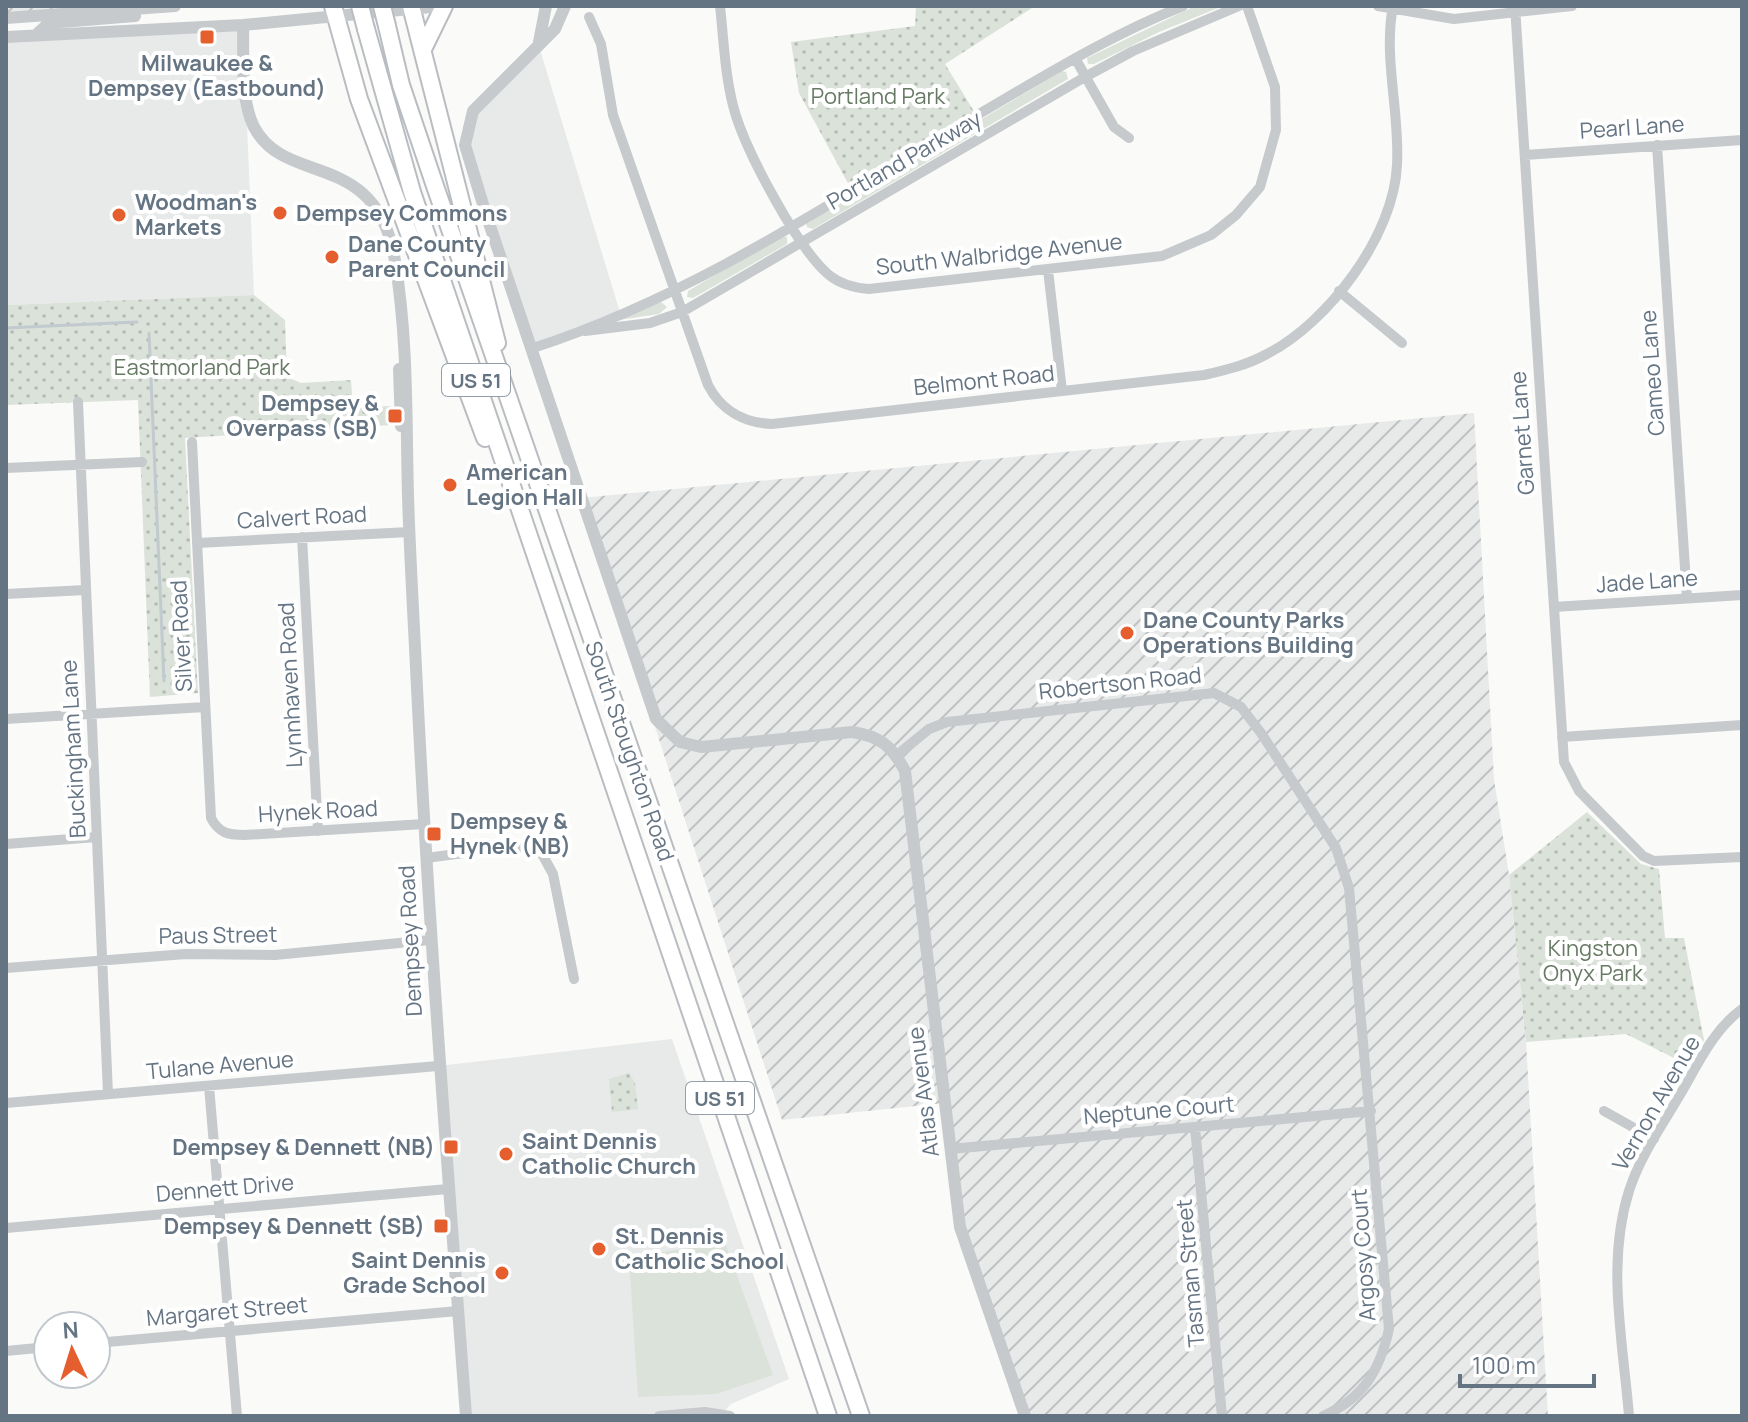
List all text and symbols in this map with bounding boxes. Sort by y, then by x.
marker: Milwaukee & Dempsey (Eastbound) [198,28,216,46]
place label: Milwaukee & Dempsey (Eastbound) [88,48,326,103]
park label: Portland Park [811,81,946,111]
street label: Portland Parkway [821,103,987,216]
street label: Pearl Lane [1579,108,1685,146]
place label: Woodman's Markets [135,187,257,242]
place label: Dempsey Commons [296,198,508,228]
marker: Dempsey Commons [271,204,289,222]
marker: Woodman's Markets [110,206,128,224]
street label: South Walbridge Avenue [874,226,1124,282]
place label: Dane County Parent Council [348,229,505,284]
marker: Dane County Parent Council [323,248,341,266]
street label: Cameo Lane [1633,309,1671,437]
park label: Eastmorland Park [114,352,291,382]
street label: Belmont Road [912,358,1056,402]
road number: US 51 [442,364,510,396]
street label: Garnet Lane [1503,370,1541,496]
place label: Dempsey & Overpass (SB) [226,388,379,443]
marker: Dempsey & Overpass (SB) [386,407,404,425]
place label: American Legion Hall [466,457,583,512]
marker: American Legion Hall [441,476,459,494]
street label: Calvert Road [236,499,368,535]
street label: Jade Lane [1595,562,1699,600]
street label: Silver Road [163,579,199,693]
street label: Lynnhaven Road [271,602,309,768]
place label: Dane County Parks Operations Building [1143,605,1354,660]
marker: Dane County Parks Operations Building [1118,624,1136,642]
street label: South Stoughton Road [578,637,682,865]
street label: Buckingham Lane [53,659,93,839]
street label: Robertson Road [1037,660,1203,706]
street label: Hynek Road [257,793,379,829]
place label: Dempsey & Hynek (NB) [450,806,571,861]
marker: Dempsey & Hynek (NB) [425,825,443,843]
street label: Dempsey Road [391,865,429,1017]
street label: Paus Street [158,919,278,951]
park label: Kingston Onyx Park [1543,933,1644,988]
street label: Atlas Avenue [900,1025,946,1159]
street label: Vernon Avenue [1605,1030,1707,1176]
street label: Tulane Avenue [145,1044,295,1086]
road number: US 51 [686,1082,754,1114]
street label: Neptune Court [1082,1088,1236,1132]
place label: Saint Dennis Catholic Church [522,1126,696,1181]
place label: Dempsey & Dennett (NB) [172,1132,435,1162]
marker: Dempsey & Dennett (NB) [442,1138,460,1156]
marker: Saint Dennis Catholic Church [497,1145,515,1163]
street label: Dennett Drive [155,1167,295,1209]
street label: Argosy Court [1343,1187,1383,1322]
street label: Tasman Street [1169,1198,1211,1348]
place label: Dempsey & Dennett (SB) [164,1211,425,1241]
marker: Dempsey & Dennett (SB) [432,1217,450,1235]
place label: St. Dennis Catholic School [615,1221,784,1276]
marker: St. Dennis Catholic School [590,1240,608,1258]
place label: Saint Dennis Grade School [343,1245,486,1300]
marker: Saint Dennis Grade School [493,1264,511,1282]
street label: Margaret Street [145,1289,309,1333]
north arrow [32,1310,112,1390]
text: N [62,1315,80,1346]
scale bar [1460,1338,1594,1388]
text: 100 m [1472,1348,1536,1381]

